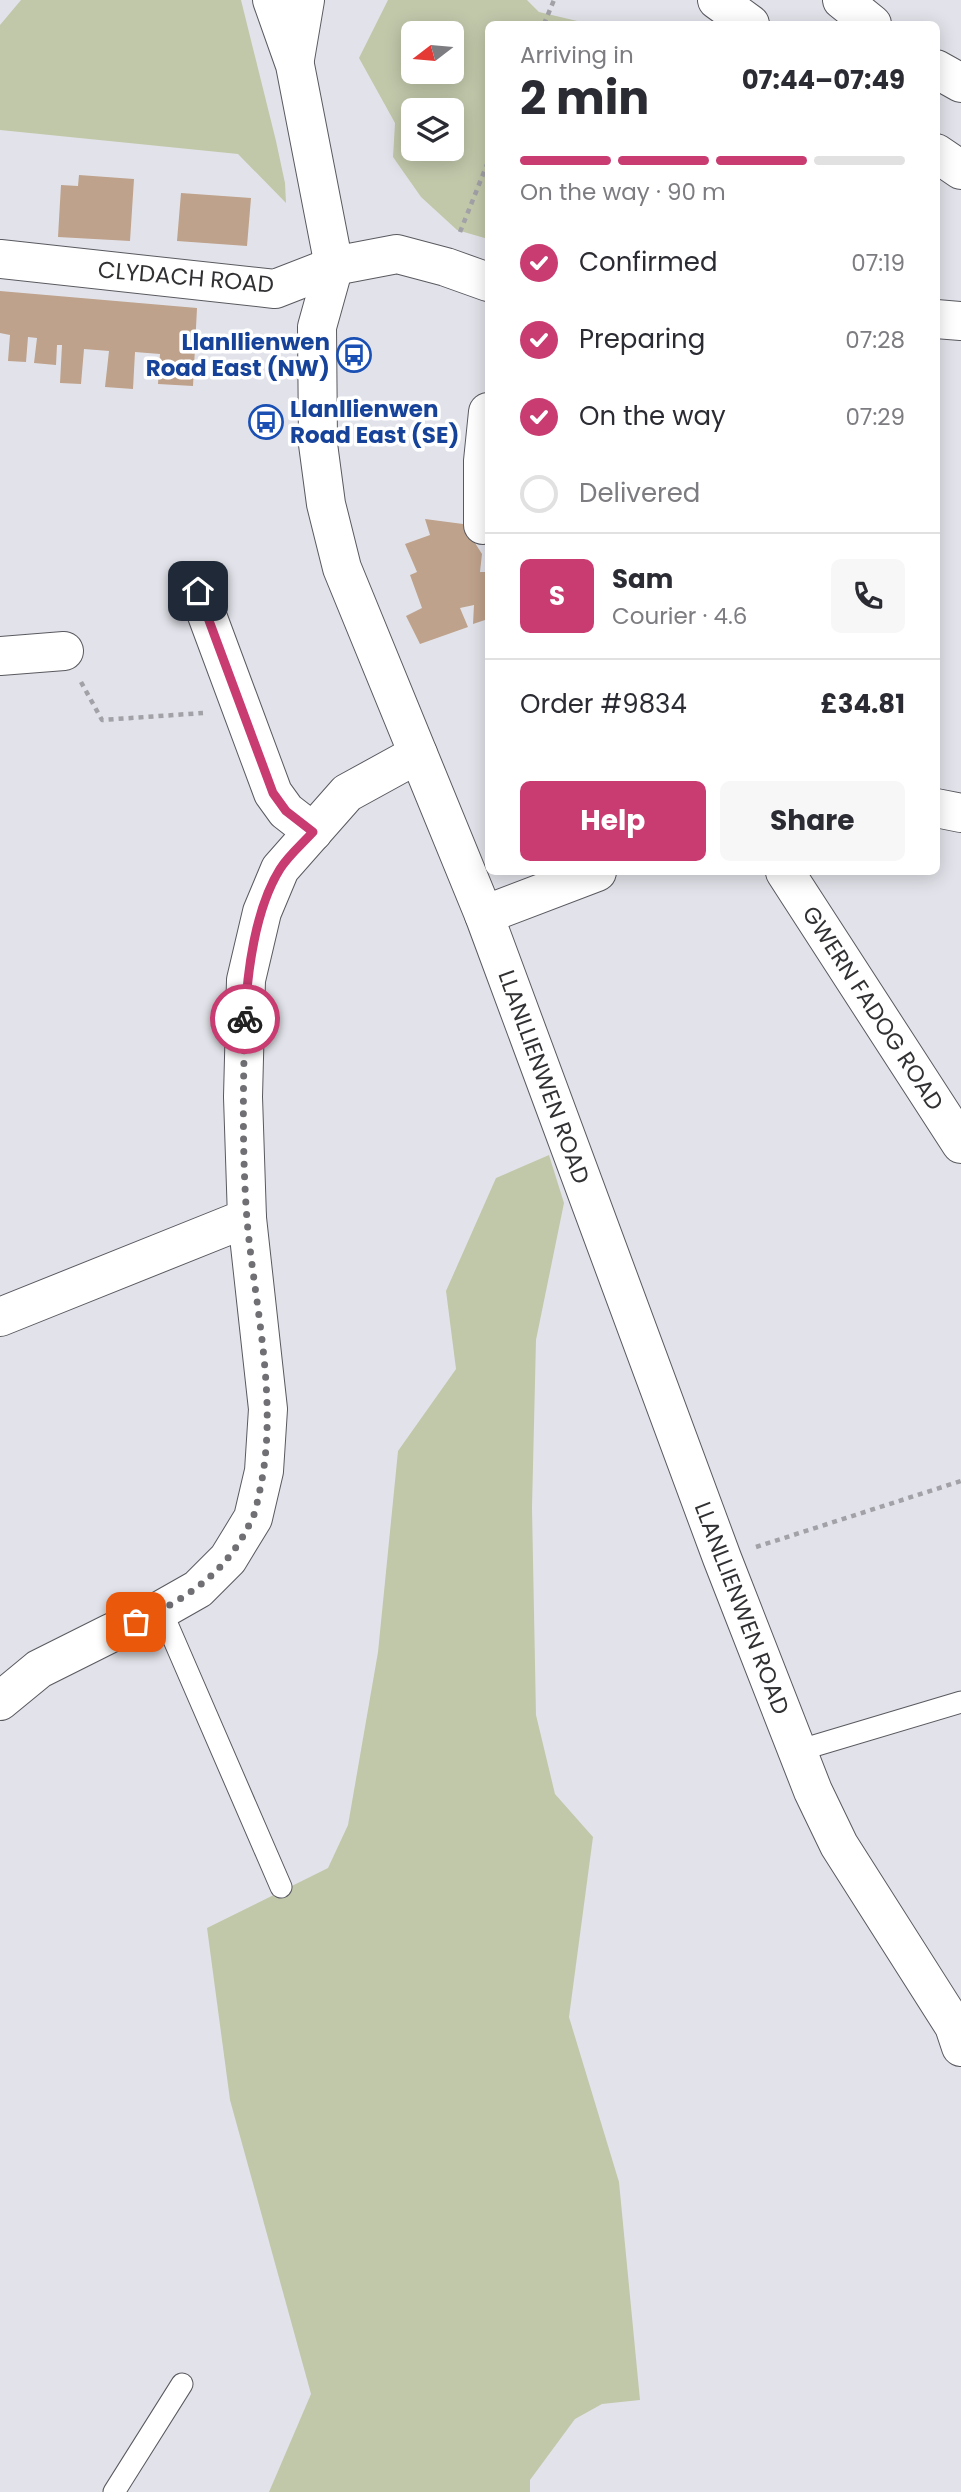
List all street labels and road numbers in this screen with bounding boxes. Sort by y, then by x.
street label: CLYDACH ROAD [97,253,275,301]
street label: GWERN FADOG ROAD [795,900,951,1116]
street label: LLANLLIENWEN ROAD [490,966,598,1188]
street label: LLANLLIENWEN ROAD [687,1497,797,1719]

